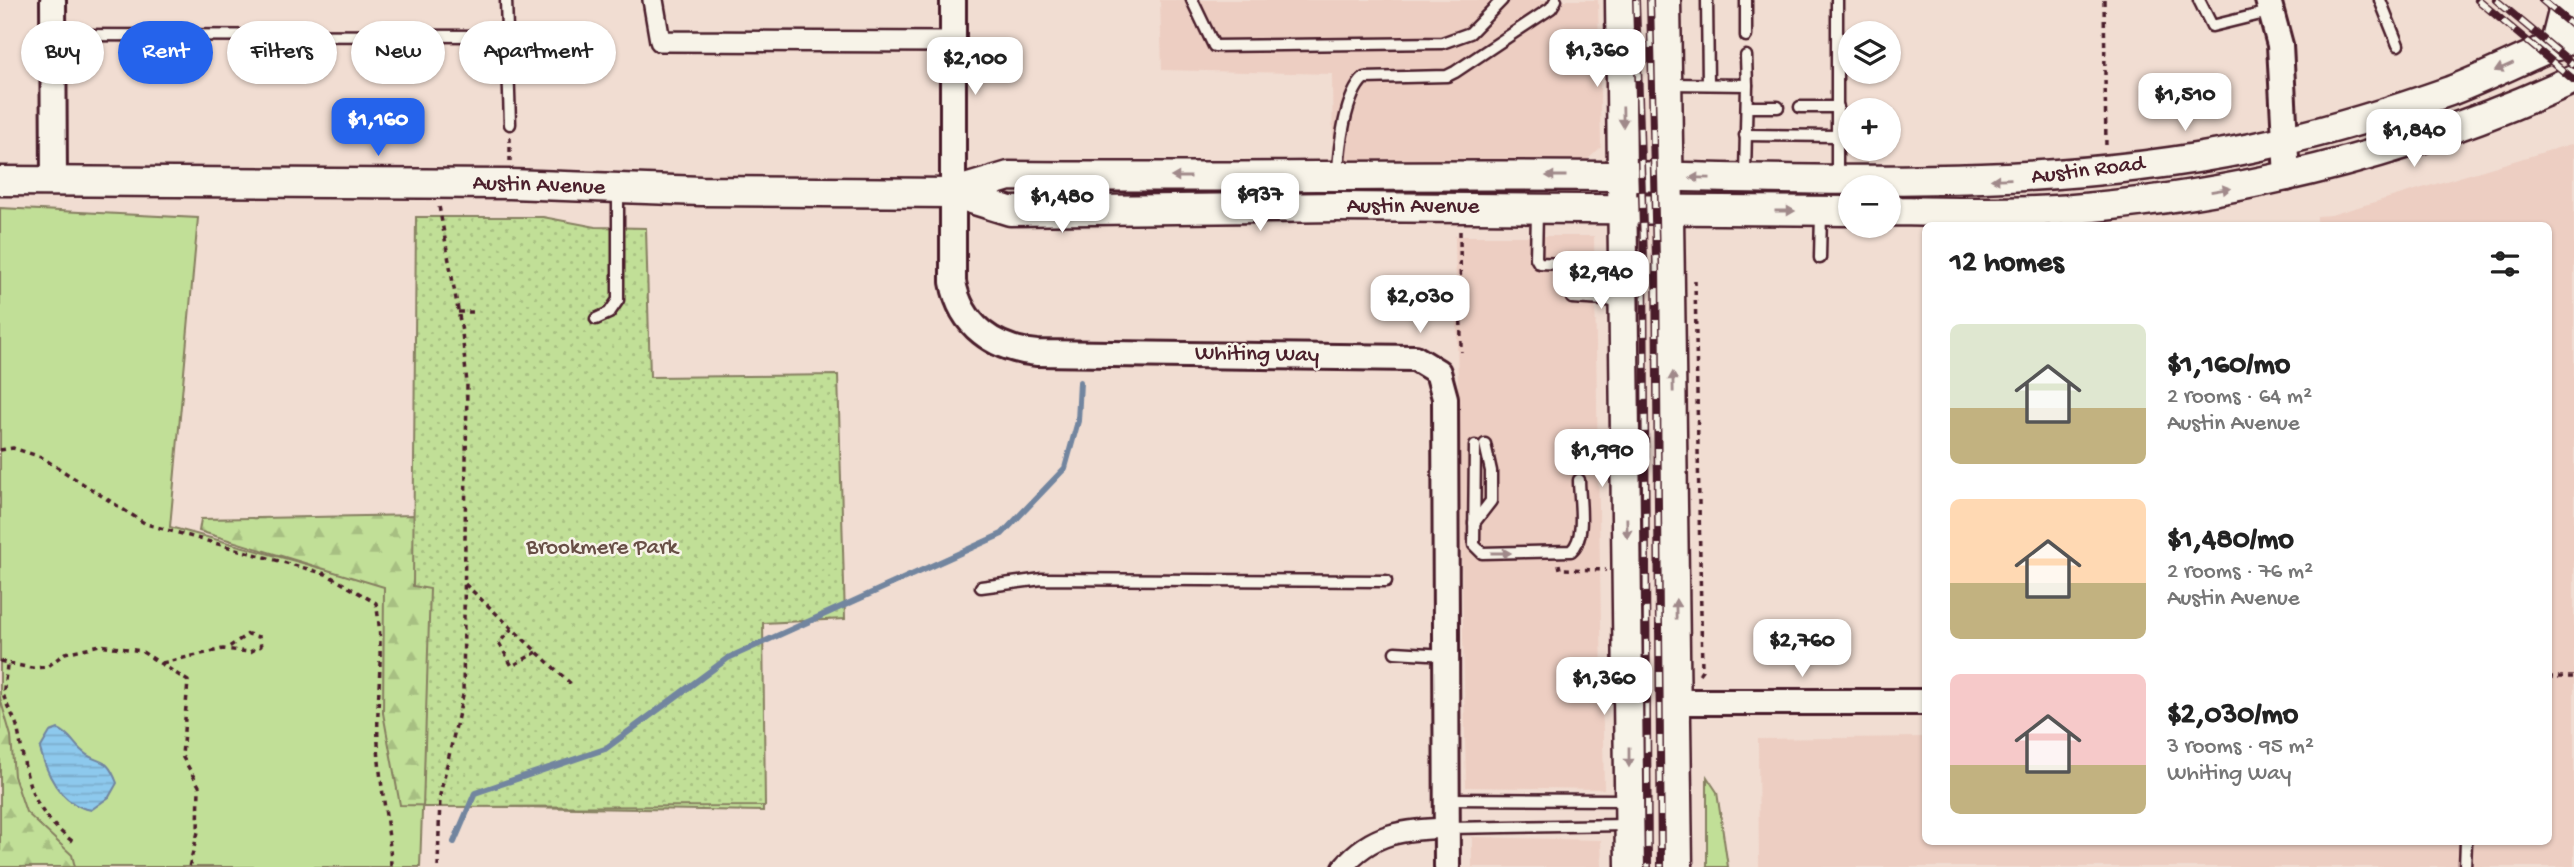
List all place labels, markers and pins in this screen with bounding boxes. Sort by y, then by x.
pin: $1,360 [1540,29,1654,89]
pin: $2,100 [918,38,1032,97]
pin: $1,510 [2128,74,2242,133]
pin: $1,160 [321,99,435,158]
pin: $1,840 [2357,110,2471,169]
pin: $937 [1219,174,1301,233]
pin: $1,480 [1005,176,1119,235]
pin: $2,940 [1544,252,1658,311]
pin: $2,030 [1363,276,1477,335]
pin: $1,990 [1545,430,1659,489]
pin: $2,760 [1745,620,1859,679]
pin: $1,360 [1547,658,1661,717]

